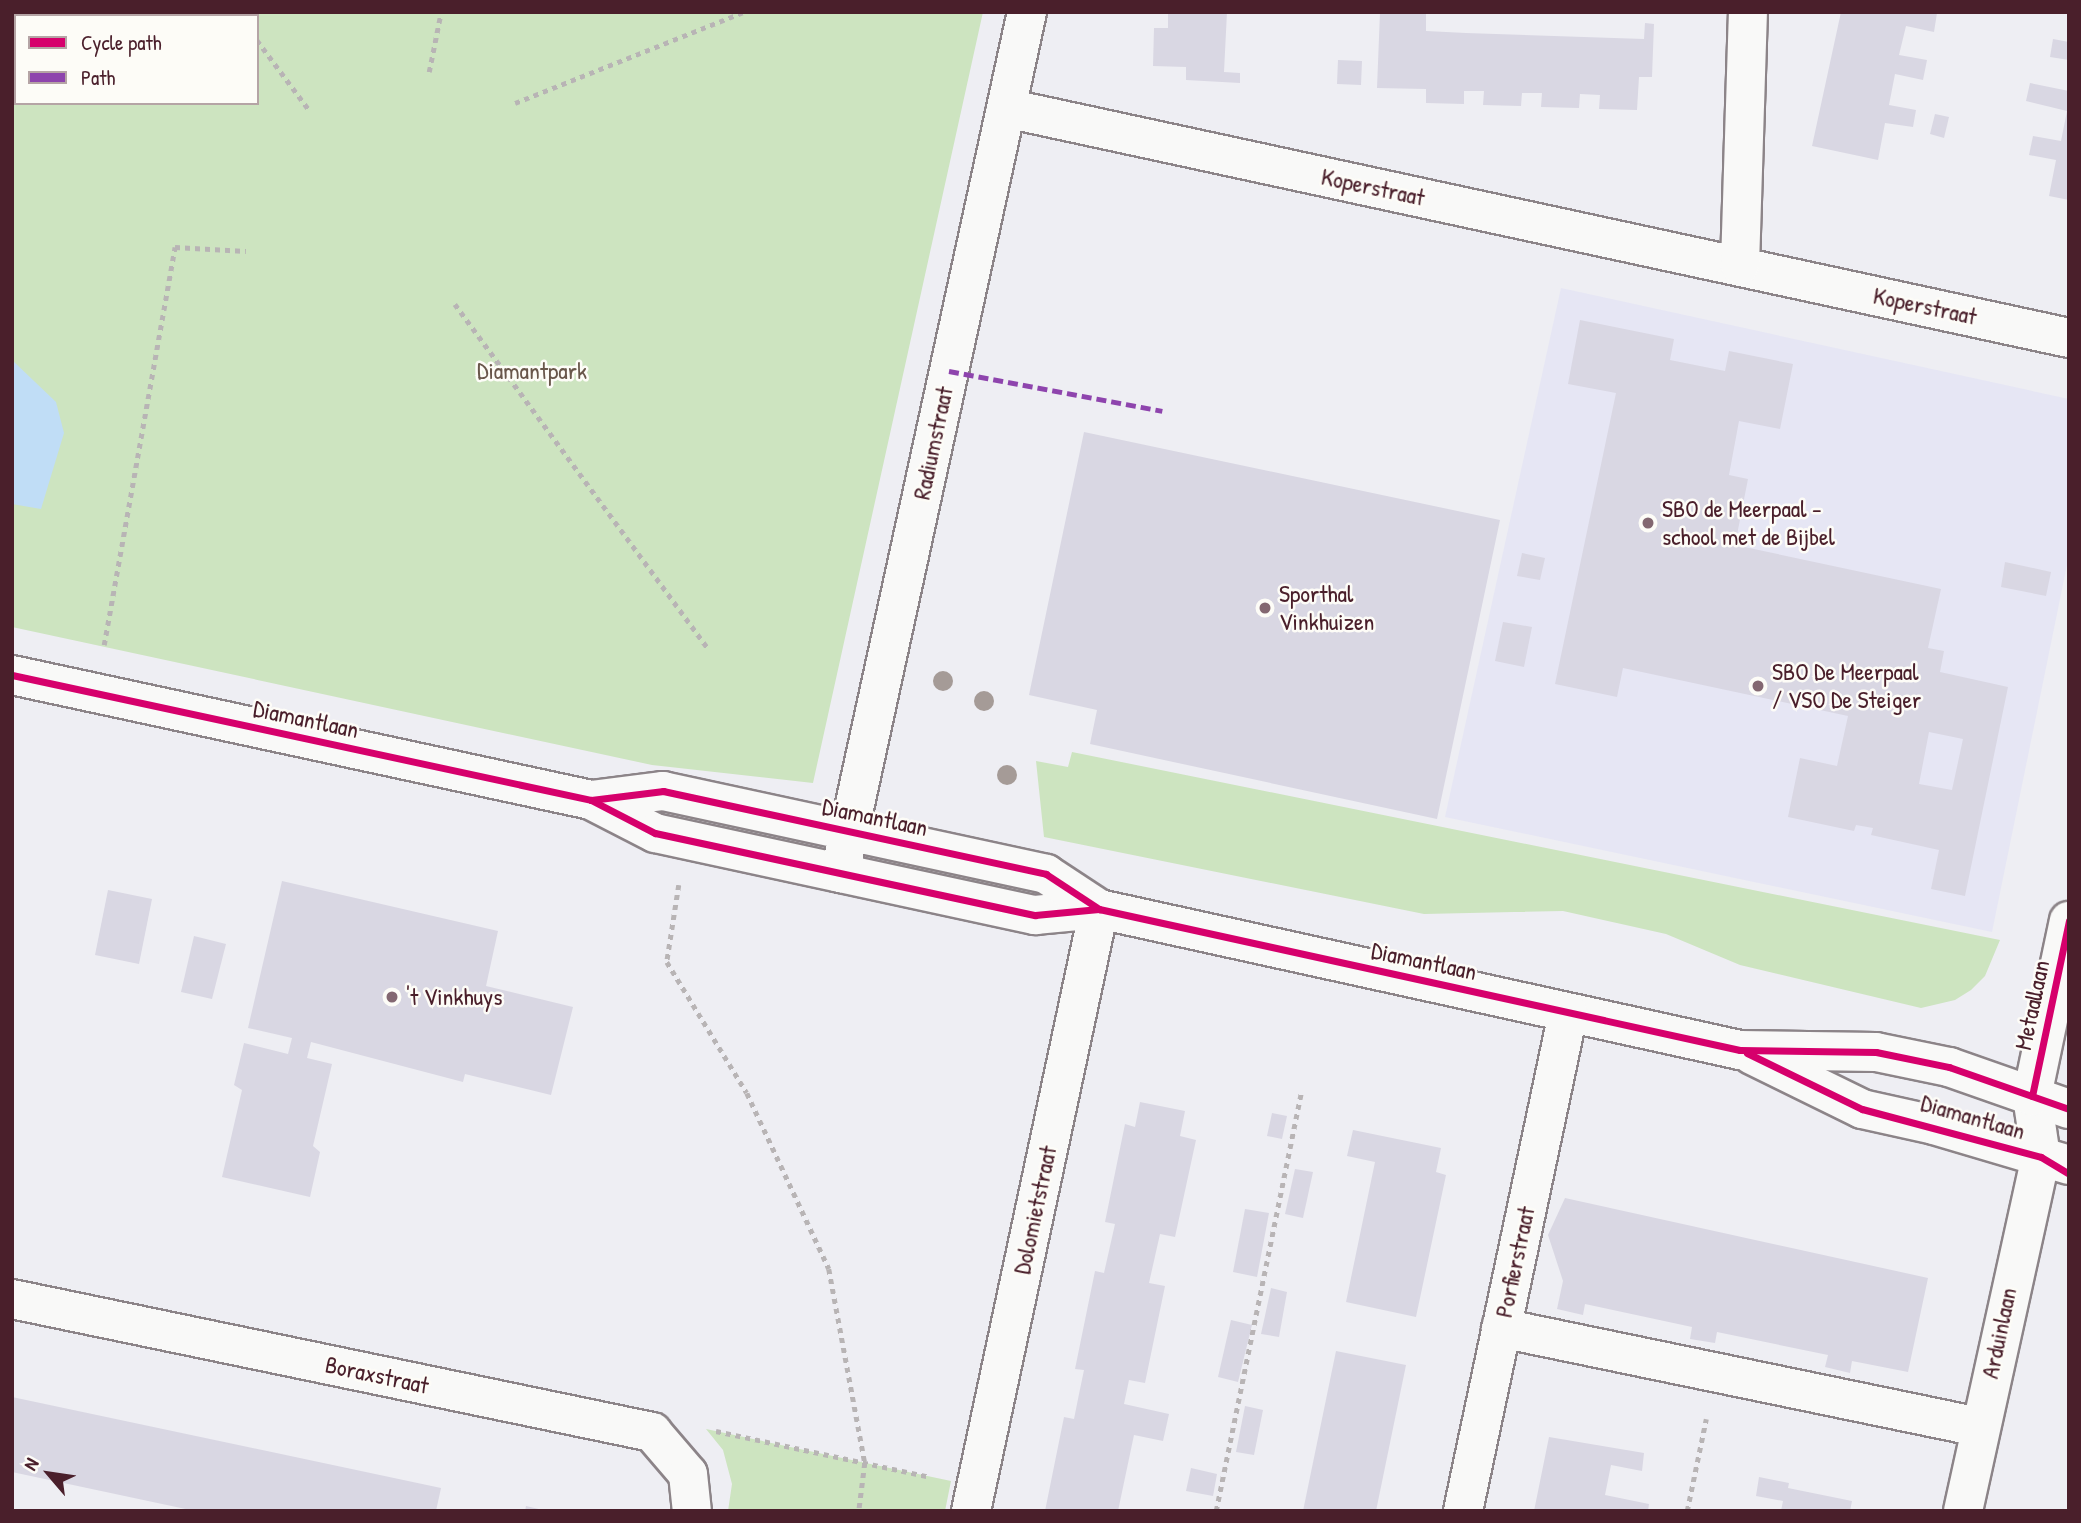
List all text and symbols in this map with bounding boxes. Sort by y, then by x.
legend [14,14,259,105]
text: Cycle path [81,28,162,57]
text: Path [81,63,115,92]
street label: Koperstraat [1319,162,1427,212]
street label: Koperstraat [1871,281,1979,331]
park label: Diamantpark [477,357,587,385]
street label: Radiumstraat [907,384,959,502]
place label: SBO de Meerpaal - school met de Bijbel [1662,495,1835,551]
marker: SBO de Meerpaal - school met de Bijbel [1640,515,1656,531]
place label: Sporthal Vinkhuizen [1279,580,1374,636]
marker: Sporthal Vinkhuizen [1257,600,1273,616]
place label: SBO De Meerpaal / VSO De Steiger [1772,658,1921,714]
marker: SBO De Meerpaal / VSO De Steiger [1750,678,1766,694]
street label: Diamantlaan [251,694,361,744]
street label: Diamantlaan [820,792,930,842]
street label: Diamantlaan [1369,936,1479,986]
street label: Metaallaan [2008,958,2056,1052]
place label: 't Vinkhuys [406,983,502,1011]
marker: 't Vinkhuys [384,989,400,1005]
street label: Diamantlaan [1918,1088,2028,1146]
street label: Dolomietstraat [1007,1143,1063,1277]
street label: Porfierstraat [1489,1204,1541,1320]
street label: Arduinlaan [1975,1285,2023,1381]
street label: Boraxstraat [323,1350,431,1400]
north arrow [14,1439,84,1509]
text: N [17,1453,44,1475]

